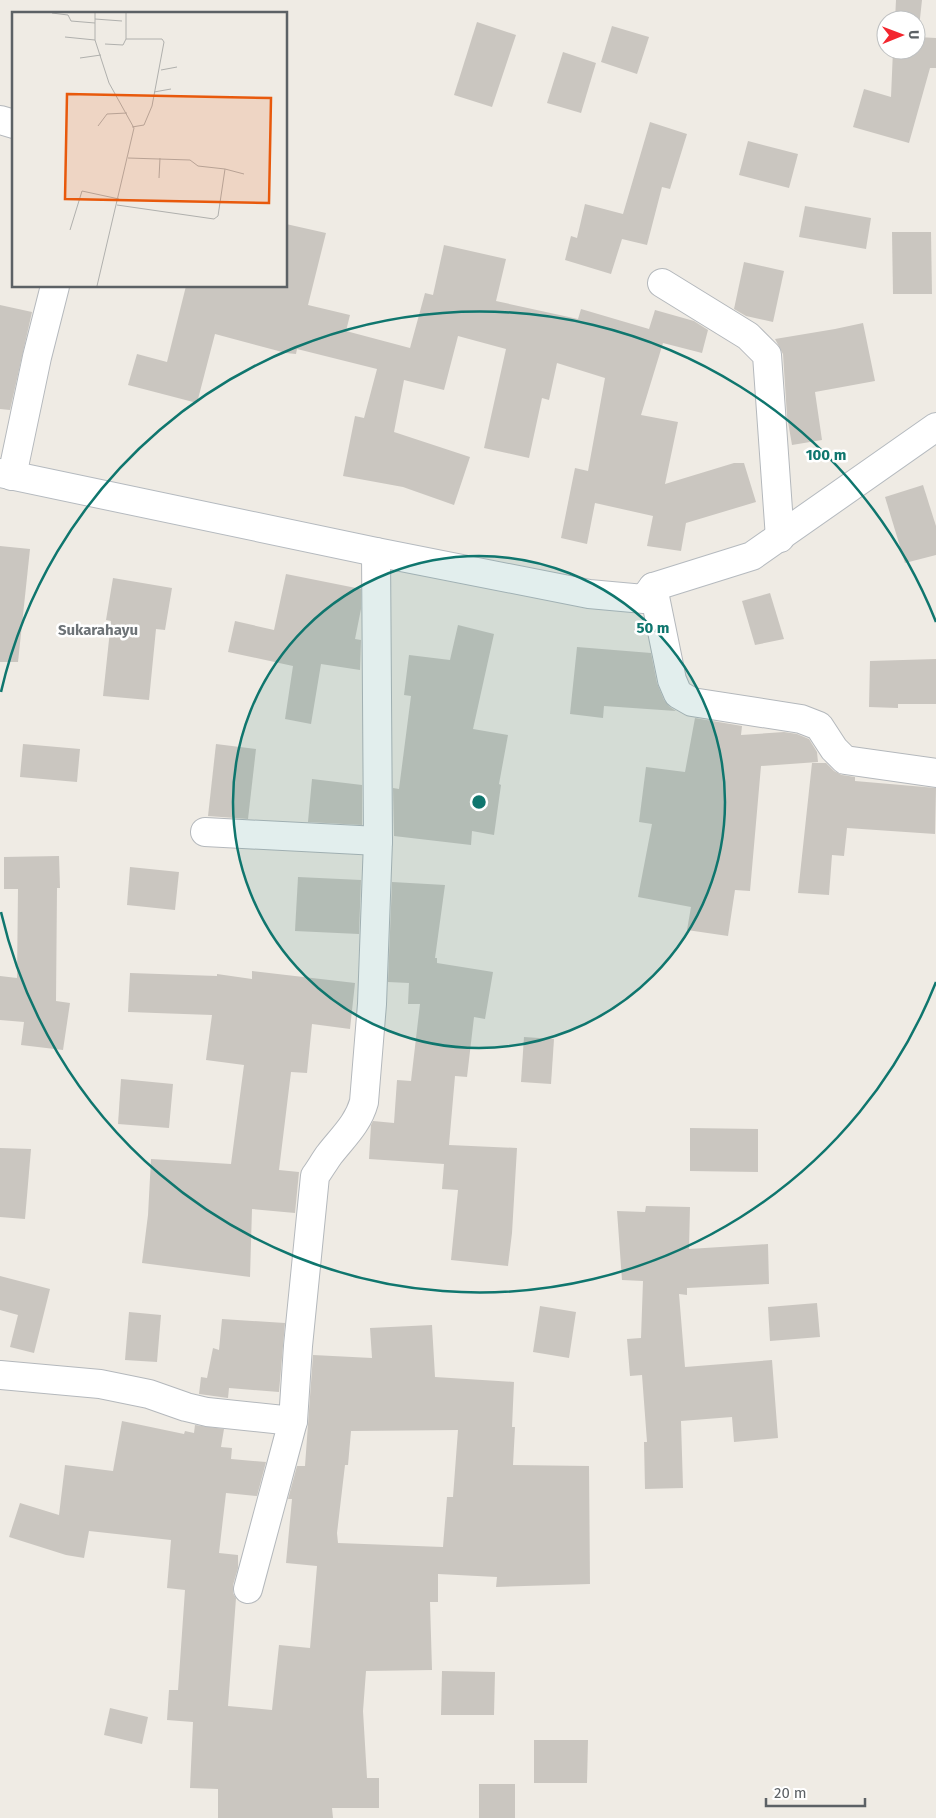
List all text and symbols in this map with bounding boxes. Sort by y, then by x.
north arrow [876,10,926,60]
inset map [12,12,288,288]
text: U [905,30,922,39]
text: 100 m [806,446,846,464]
text: 50 m [636,619,670,637]
district label: Sukarahayu [58,621,138,639]
centre of rings [470,793,488,811]
scale bar [766,1776,865,1808]
text: 20 m [774,1784,807,1802]

